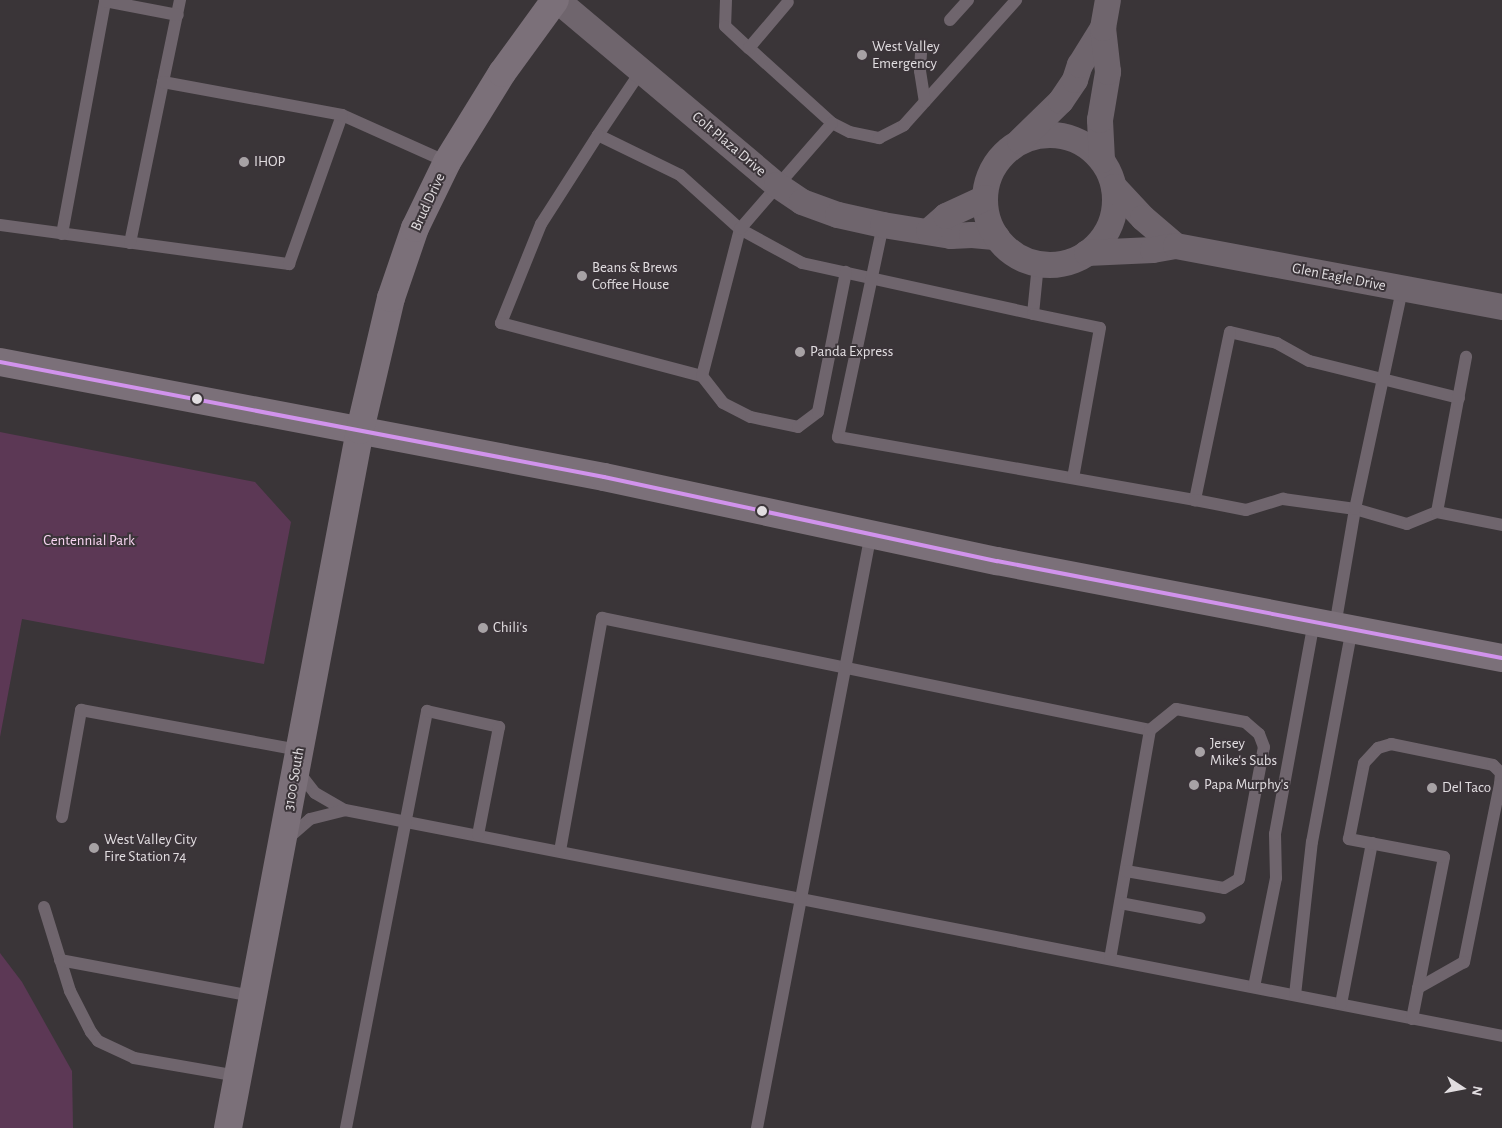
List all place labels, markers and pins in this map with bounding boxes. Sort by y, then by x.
place label: West Valley Emergency [872,37,940,72]
marker: West Valley Emergency [856,49,868,61]
place label: IHOP [254,153,285,171]
marker: IHOP [238,156,250,168]
place label: Beans & Brews Coffee House [592,258,678,293]
marker: Beans & Brews Coffee House [576,270,588,282]
place label: Panda Express [810,343,893,361]
marker: Panda Express [794,346,806,358]
unlabelled marker [192,394,202,404]
unlabelled marker [757,506,767,516]
place label: Chili's [493,619,528,637]
marker: Chili's [477,622,489,634]
place label: Jersey Mike's Subs [1210,734,1277,769]
marker: Jersey Mike's Subs [1194,746,1206,758]
place label: Papa Murphy's [1204,776,1289,794]
marker: Papa Murphy's [1188,779,1200,791]
place label: Del Taco [1442,779,1491,797]
marker: Del Taco [1426,782,1438,794]
place label: West Valley City Fire Station 74 [104,830,197,865]
marker: West Valley City Fire Station 74 [88,842,100,854]

